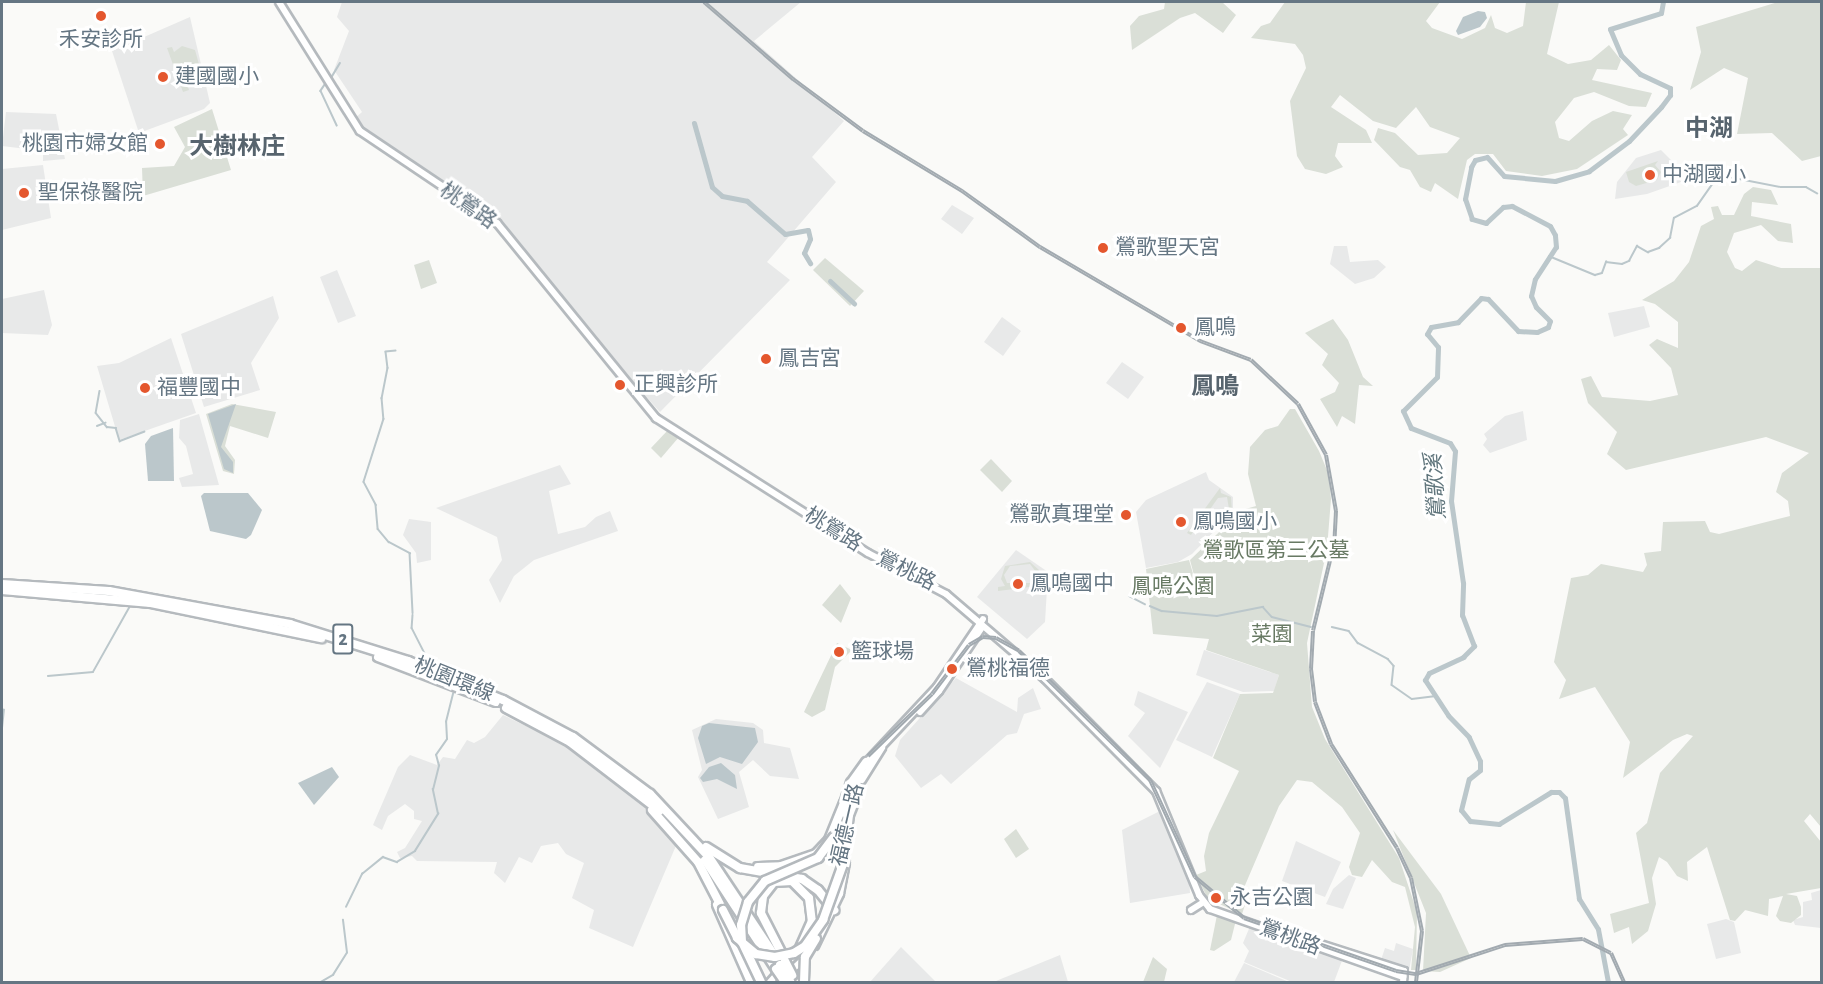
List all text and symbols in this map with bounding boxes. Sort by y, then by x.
marker: 禾安診所 [92,7,110,25]
place label: 禾安診所 [59,27,143,53]
place label: 建國國小 [175,64,259,90]
marker: 建國國小 [156,70,170,84]
district label: 中湖 [1685,116,1733,144]
place label: 桃園市婦女館 [22,131,148,157]
district label: 大樹林庄 [189,134,285,162]
marker: 桃園市婦女館 [153,137,167,151]
place label: 中湖國小 [1662,162,1746,188]
marker: 中湖國小 [1643,168,1657,182]
street label: 桃鶯路 [435,178,501,234]
place label: 聖保祿醫院 [38,180,143,206]
marker: 聖保祿醫院 [15,184,33,202]
place label: 鶯歌聖天宮 [1115,235,1220,261]
marker: 鶯歌聖天宮 [1096,241,1110,255]
place label: 鳳鳴 [1194,315,1236,341]
marker: 鳳鳴 [1172,319,1190,337]
place label: 鳳吉宮 [778,346,841,372]
marker: 鳳吉宮 [759,352,773,366]
place label: 正興診所 [634,372,718,398]
district label: 鳳鳴 [1191,374,1239,402]
place label: 福豐國中 [157,375,241,401]
marker: 正興診所 [611,376,629,394]
marker: 福豐國中 [138,381,152,395]
water label: 鶯歌溪 [1421,453,1451,521]
place label: 鶯歌真理堂 [1009,502,1114,528]
street label: 桃鶯路 [800,503,866,557]
marker: 鶯歌真理堂 [1119,508,1133,522]
place label: 鳳鳴國小 [1193,509,1277,535]
marker: 鳳鳴國小 [1174,515,1188,529]
park label: 鶯歌區第三公墓 [1203,538,1349,564]
street label: 鶯桃路 [872,546,940,596]
place label: 鳳鳴國中 [1030,571,1114,597]
park label: 鳳鳴公園 [1131,574,1215,600]
marker: 鳳鳴國中 [1011,577,1025,591]
road number: 2 [331,622,355,656]
park label: 菜園 [1251,622,1293,648]
place label: 籃球場 [851,639,914,665]
marker: 籃球場 [832,645,846,659]
street label: 桃園環線 [410,653,498,707]
place label: 鶯桃福德 [966,656,1050,682]
marker: 鶯桃福德 [943,660,961,678]
street label: 福德一路 [826,781,870,869]
place label: 永吉公園 [1230,885,1314,911]
marker: 永吉公園 [1207,889,1225,907]
street label: 鶯桃路 [1256,915,1324,961]

